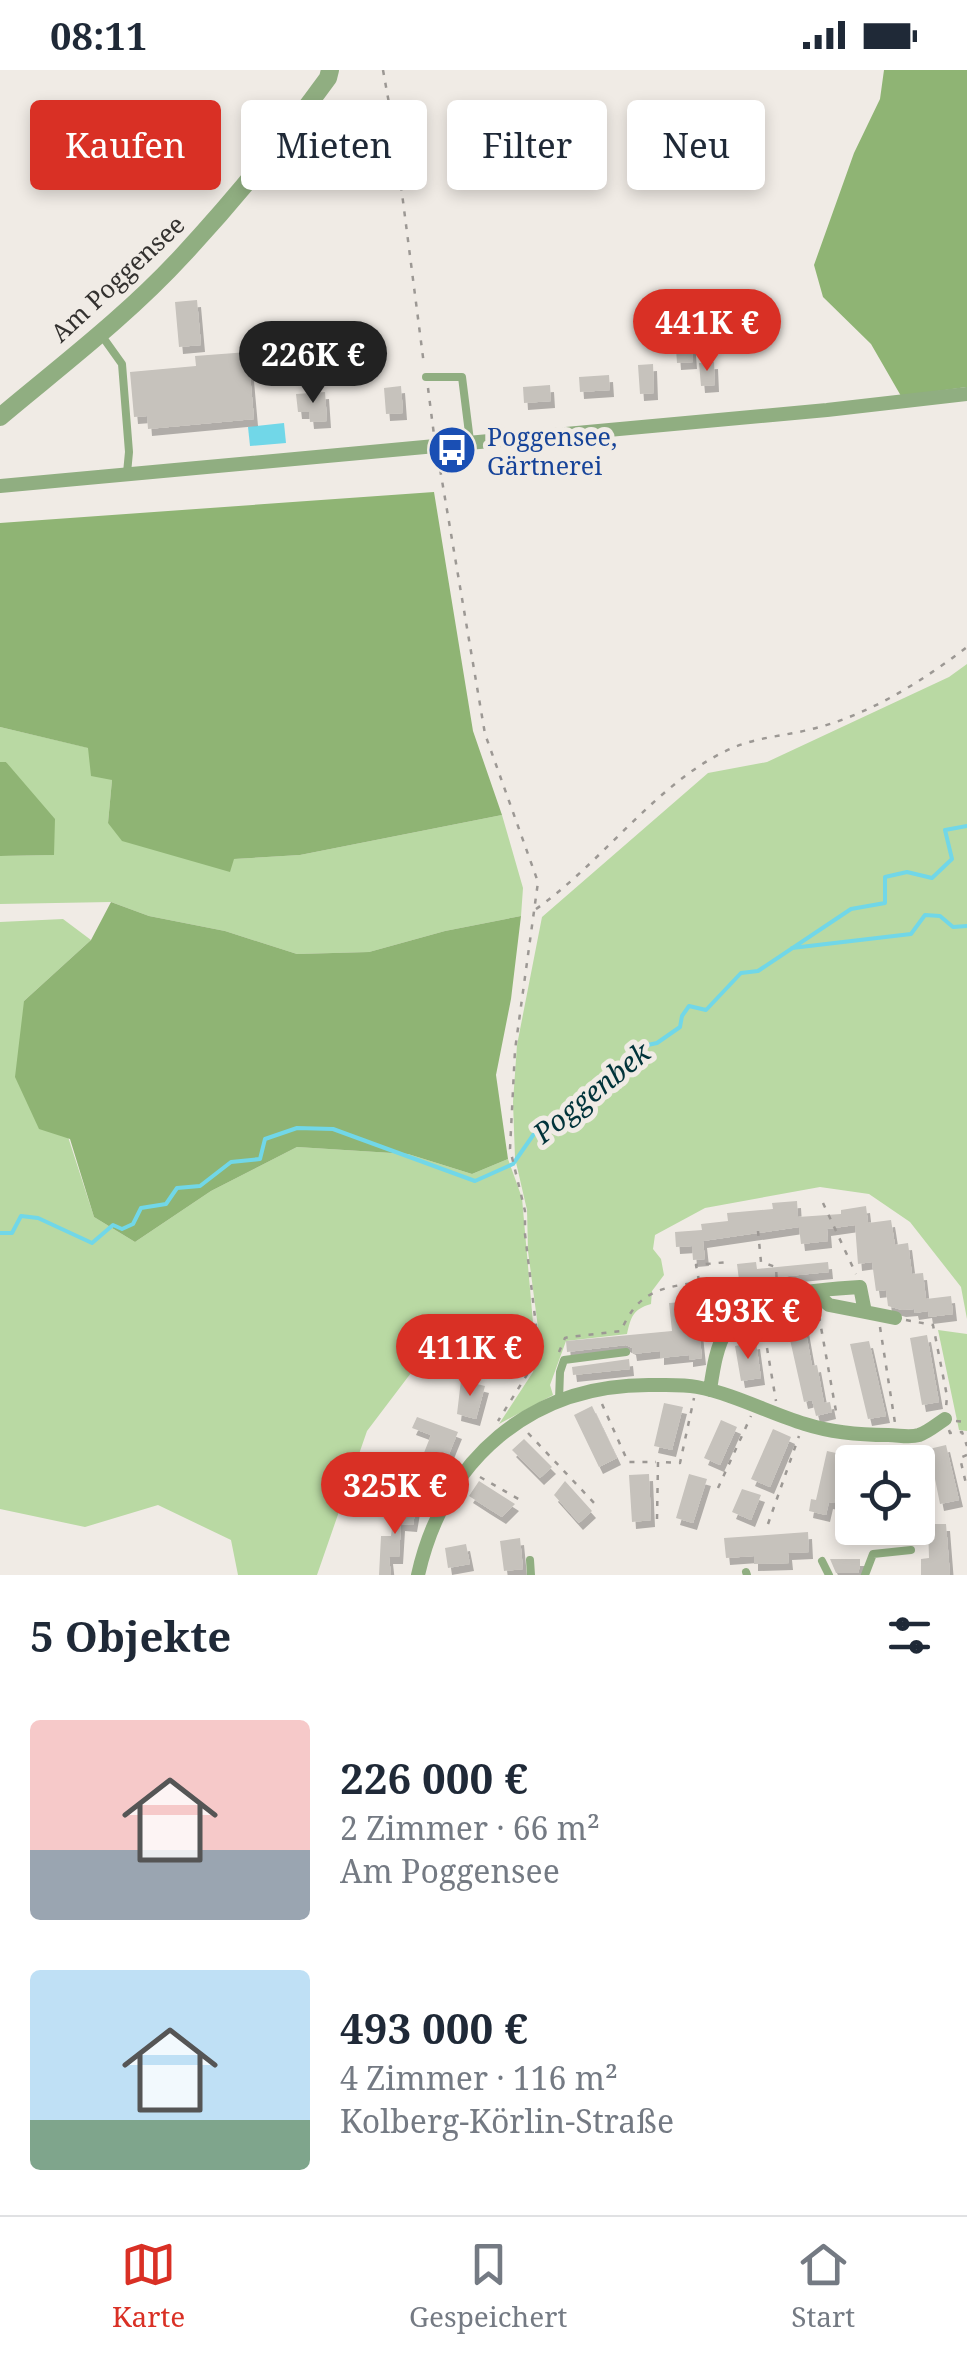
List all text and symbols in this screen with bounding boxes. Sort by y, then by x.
text: 08:11 [50,9,147,61]
chip: Kaufen [30,100,221,190]
chip: Mieten [241,100,427,190]
chip: Filter [447,100,607,190]
chip: Neu [627,100,765,190]
street label: Am Poggensee [43,207,191,349]
pin: 441K € [626,289,788,374]
text: 441K € [655,300,759,343]
pin: 226K € [232,321,394,406]
text: 226K € [261,332,365,375]
place label: Poggensee, Gärtnerei [487,419,617,482]
bus stop icon: Poggensee, Gärtnerei [426,424,478,476]
water label: Poggenbek [524,1032,658,1152]
pin: 493K € [667,1277,829,1362]
text: 493K € [696,1288,800,1331]
pin: 411K € [389,1314,551,1399]
text: 411K € [418,1325,522,1368]
map controls [835,1445,935,1545]
button: locate [835,1445,935,1545]
pin: 325K € [314,1452,476,1537]
text: 325K € [343,1463,447,1506]
text: 5 Objekte [30,1607,231,1664]
icon: filters [882,1608,937,1663]
text: 226 000 € [340,1749,528,1806]
icon: home [110,1760,230,1880]
text: 2 Zimmer · 66 m² [340,1806,600,1849]
text: Am Poggensee [340,1849,560,1892]
text: 493 000 € [340,1999,528,2056]
icon: home [110,2010,230,2130]
text: 4 Zimmer · 116 m² [340,2056,618,2099]
text: Kolberg-Körlin-Straße [340,2099,674,2142]
tab: Karte [112,2237,185,2335]
tab: Gespeichert [409,2237,567,2335]
tab: Start [791,2237,855,2335]

